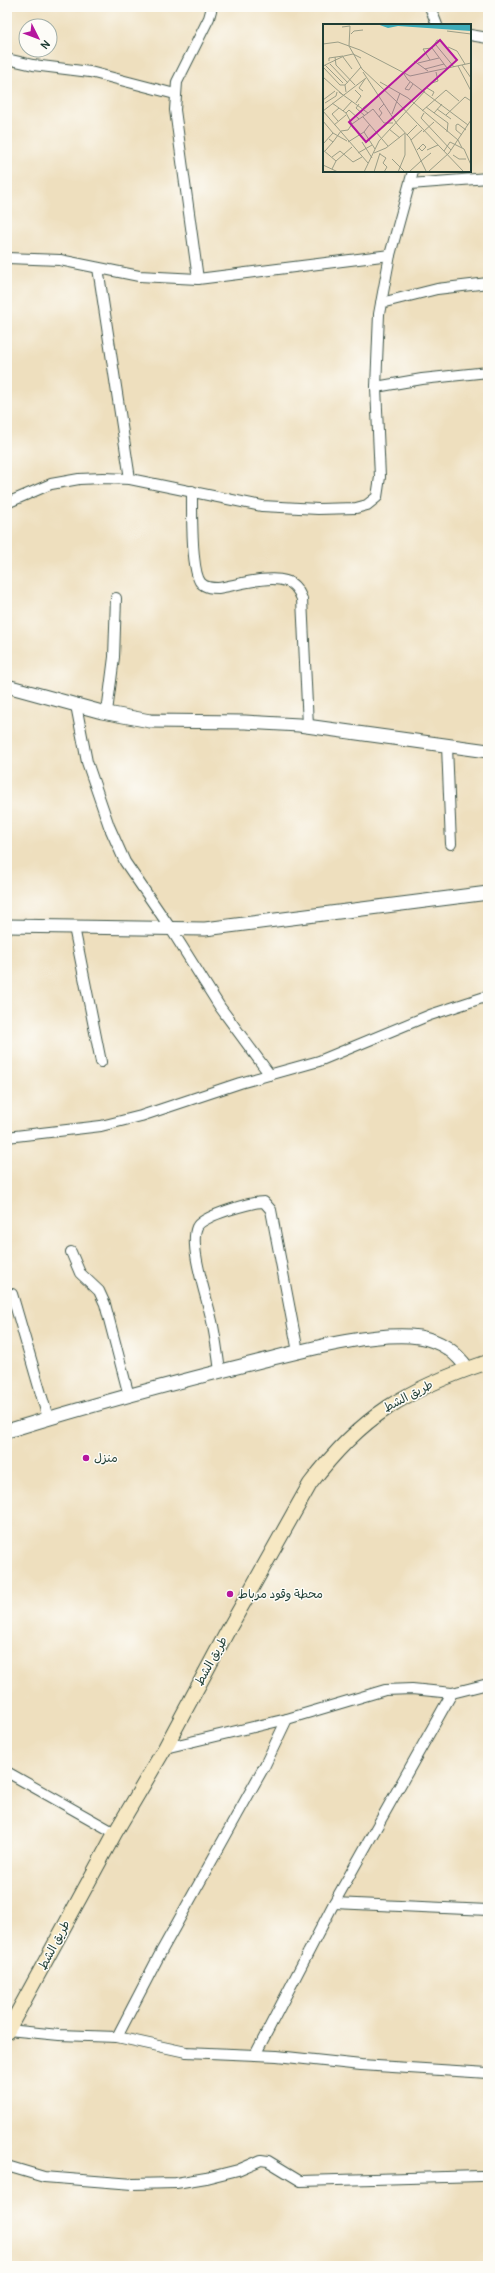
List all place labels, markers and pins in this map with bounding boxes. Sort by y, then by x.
place label: منزل [94,1451,118,1466]
marker: منزل [81,1453,91,1463]
place label: محطة وقود مرباط [238,1587,323,1602]
marker: محطة وقود مرباط [225,1589,235,1599]

